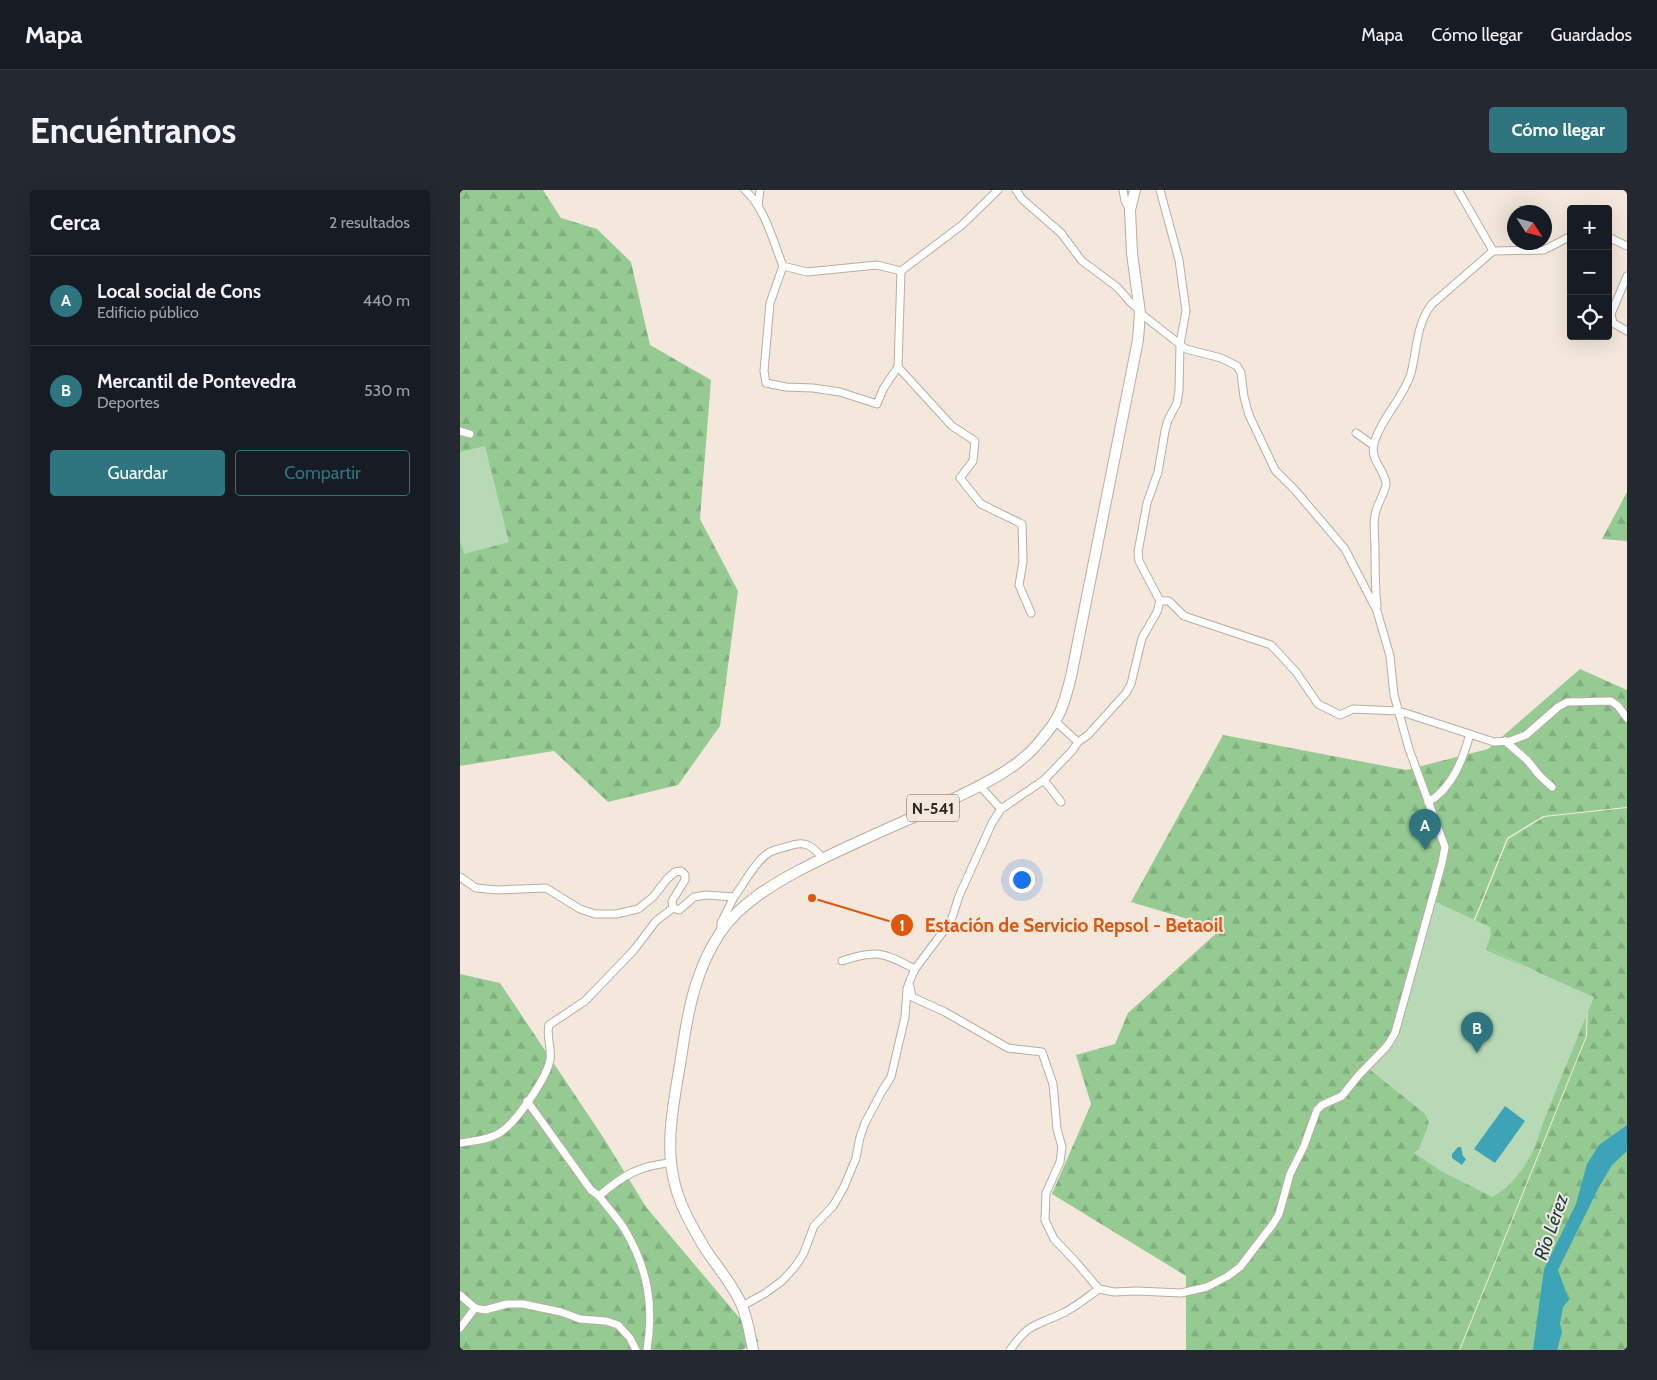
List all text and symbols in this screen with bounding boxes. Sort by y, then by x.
text: Mapa [25,20,82,49]
text: Mapa [1361,24,1403,46]
text: Cómo llegar [1431,24,1523,46]
text: Guardados [1551,24,1632,46]
button: Cómo llegar [1489,107,1627,153]
text: Encuéntranos [30,109,236,152]
north arrow [1507,205,1552,250]
map controls [1567,205,1612,340]
button: + [1567,205,1612,250]
text: Cerca [50,210,100,235]
text: 2 resultados [329,213,410,232]
button: − [1567,250,1612,295]
text: Local social de Cons [97,280,261,303]
text: A [61,291,71,310]
text: 440 m [363,291,410,310]
button: locate [1567,295,1612,340]
text: Edificio público [97,303,199,322]
text: Mercantil de Pontevedra [97,370,296,393]
text: B [61,381,71,400]
text: 530 m [364,381,410,400]
text: Deportes [97,393,160,412]
button: Guardar [50,450,225,496]
button: Compartir [235,450,410,496]
road number: N-541 [907,794,959,822]
pin: A [1409,809,1441,850]
your location [1009,867,1035,893]
callout: Estación de Servicio Repsol - Betaoil [889,908,1233,942]
text: Estación de Servicio Repsol - Betaoil [925,914,1223,937]
text: 1 [899,917,905,935]
pin: B [1461,1012,1493,1053]
water label: Río Lérez [1529,1190,1573,1263]

